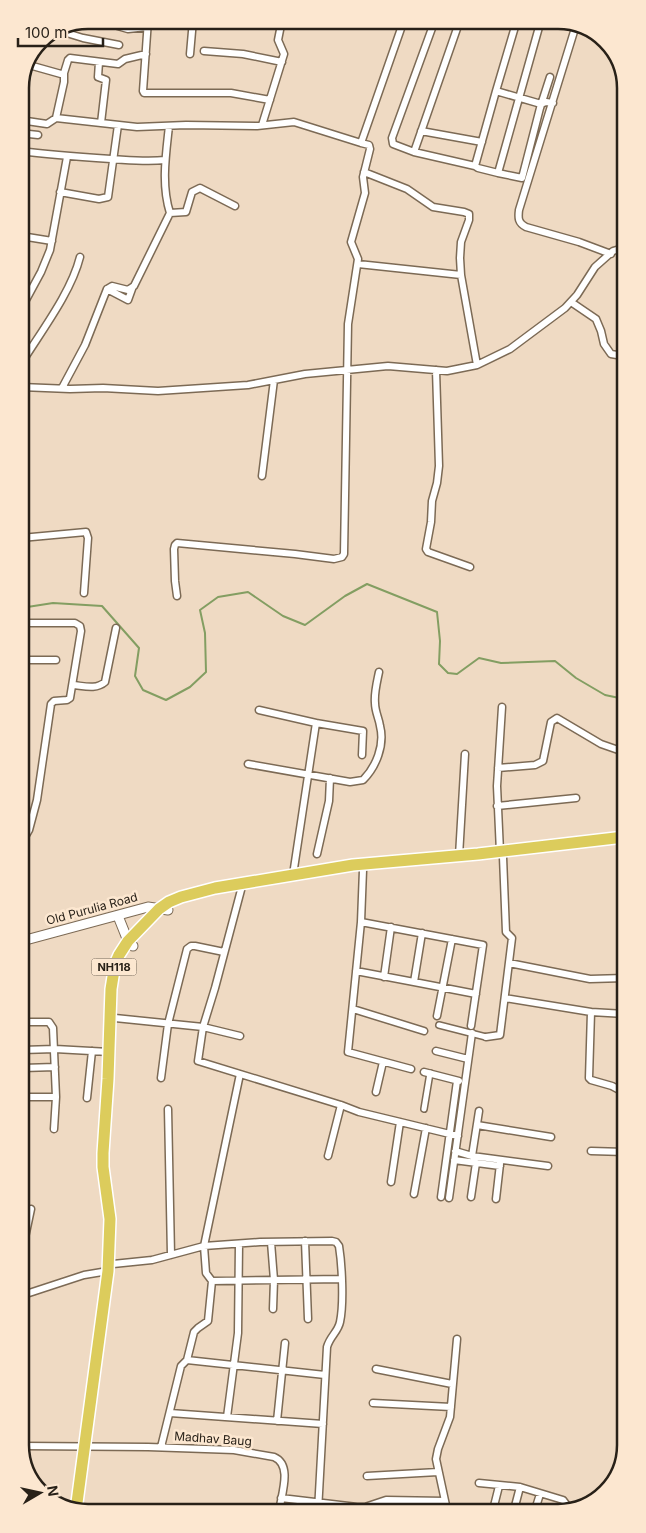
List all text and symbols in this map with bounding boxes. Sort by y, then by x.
scale bar [18,15,102,47]
text: 100 m [25,23,67,42]
street label: Old Purulia Road [45,889,139,928]
road number: NH118 [92,959,136,976]
street label: Madhav Baug [174,1428,252,1449]
north arrow [15,1468,65,1518]
text: N [44,1484,63,1497]

